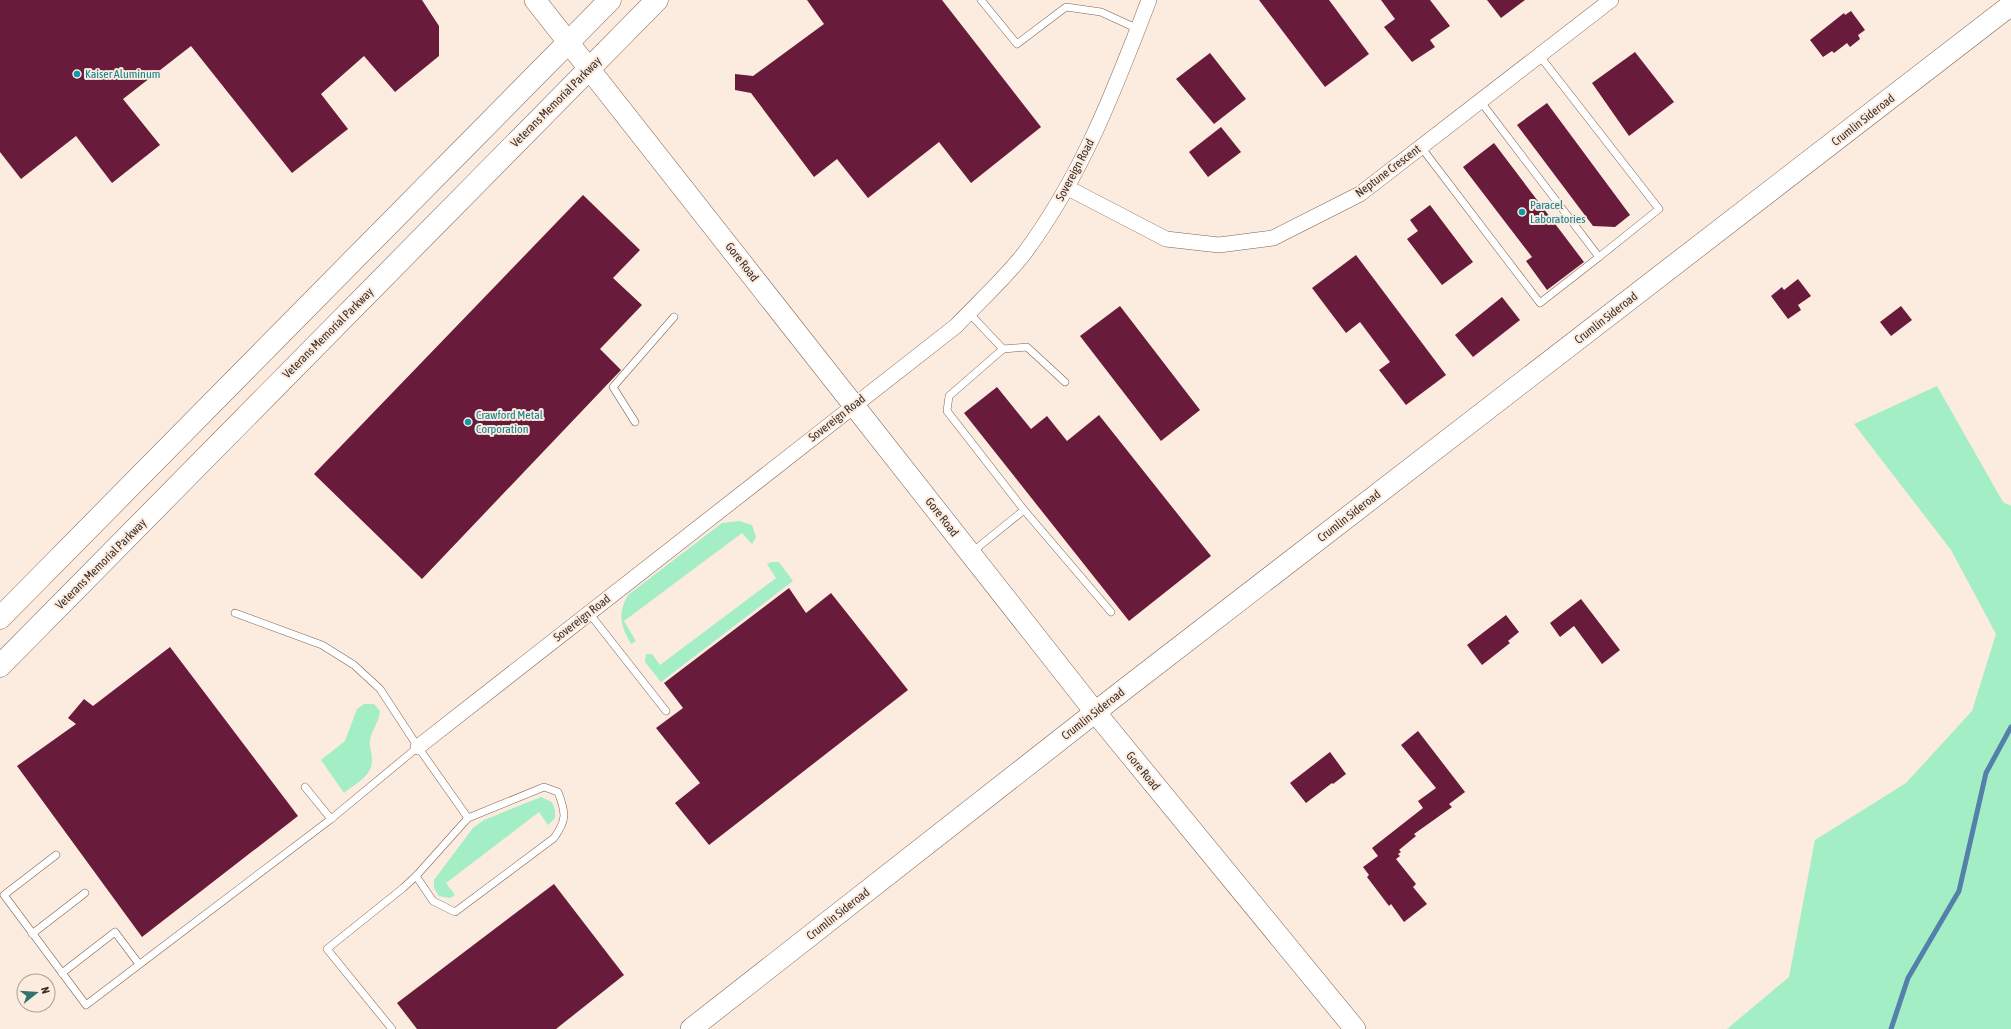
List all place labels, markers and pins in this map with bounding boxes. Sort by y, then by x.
place label: Kaiser Aluminum [85,67,160,81]
marker: Kaiser Aluminum [72,69,82,79]
place label: Paracel Laboratories [1530,198,1585,226]
marker: Paracel Laboratories [1517,207,1527,217]
place label: Crawford Metal Corporation [476,408,544,436]
marker: Crawford Metal Corporation [463,417,473,427]

